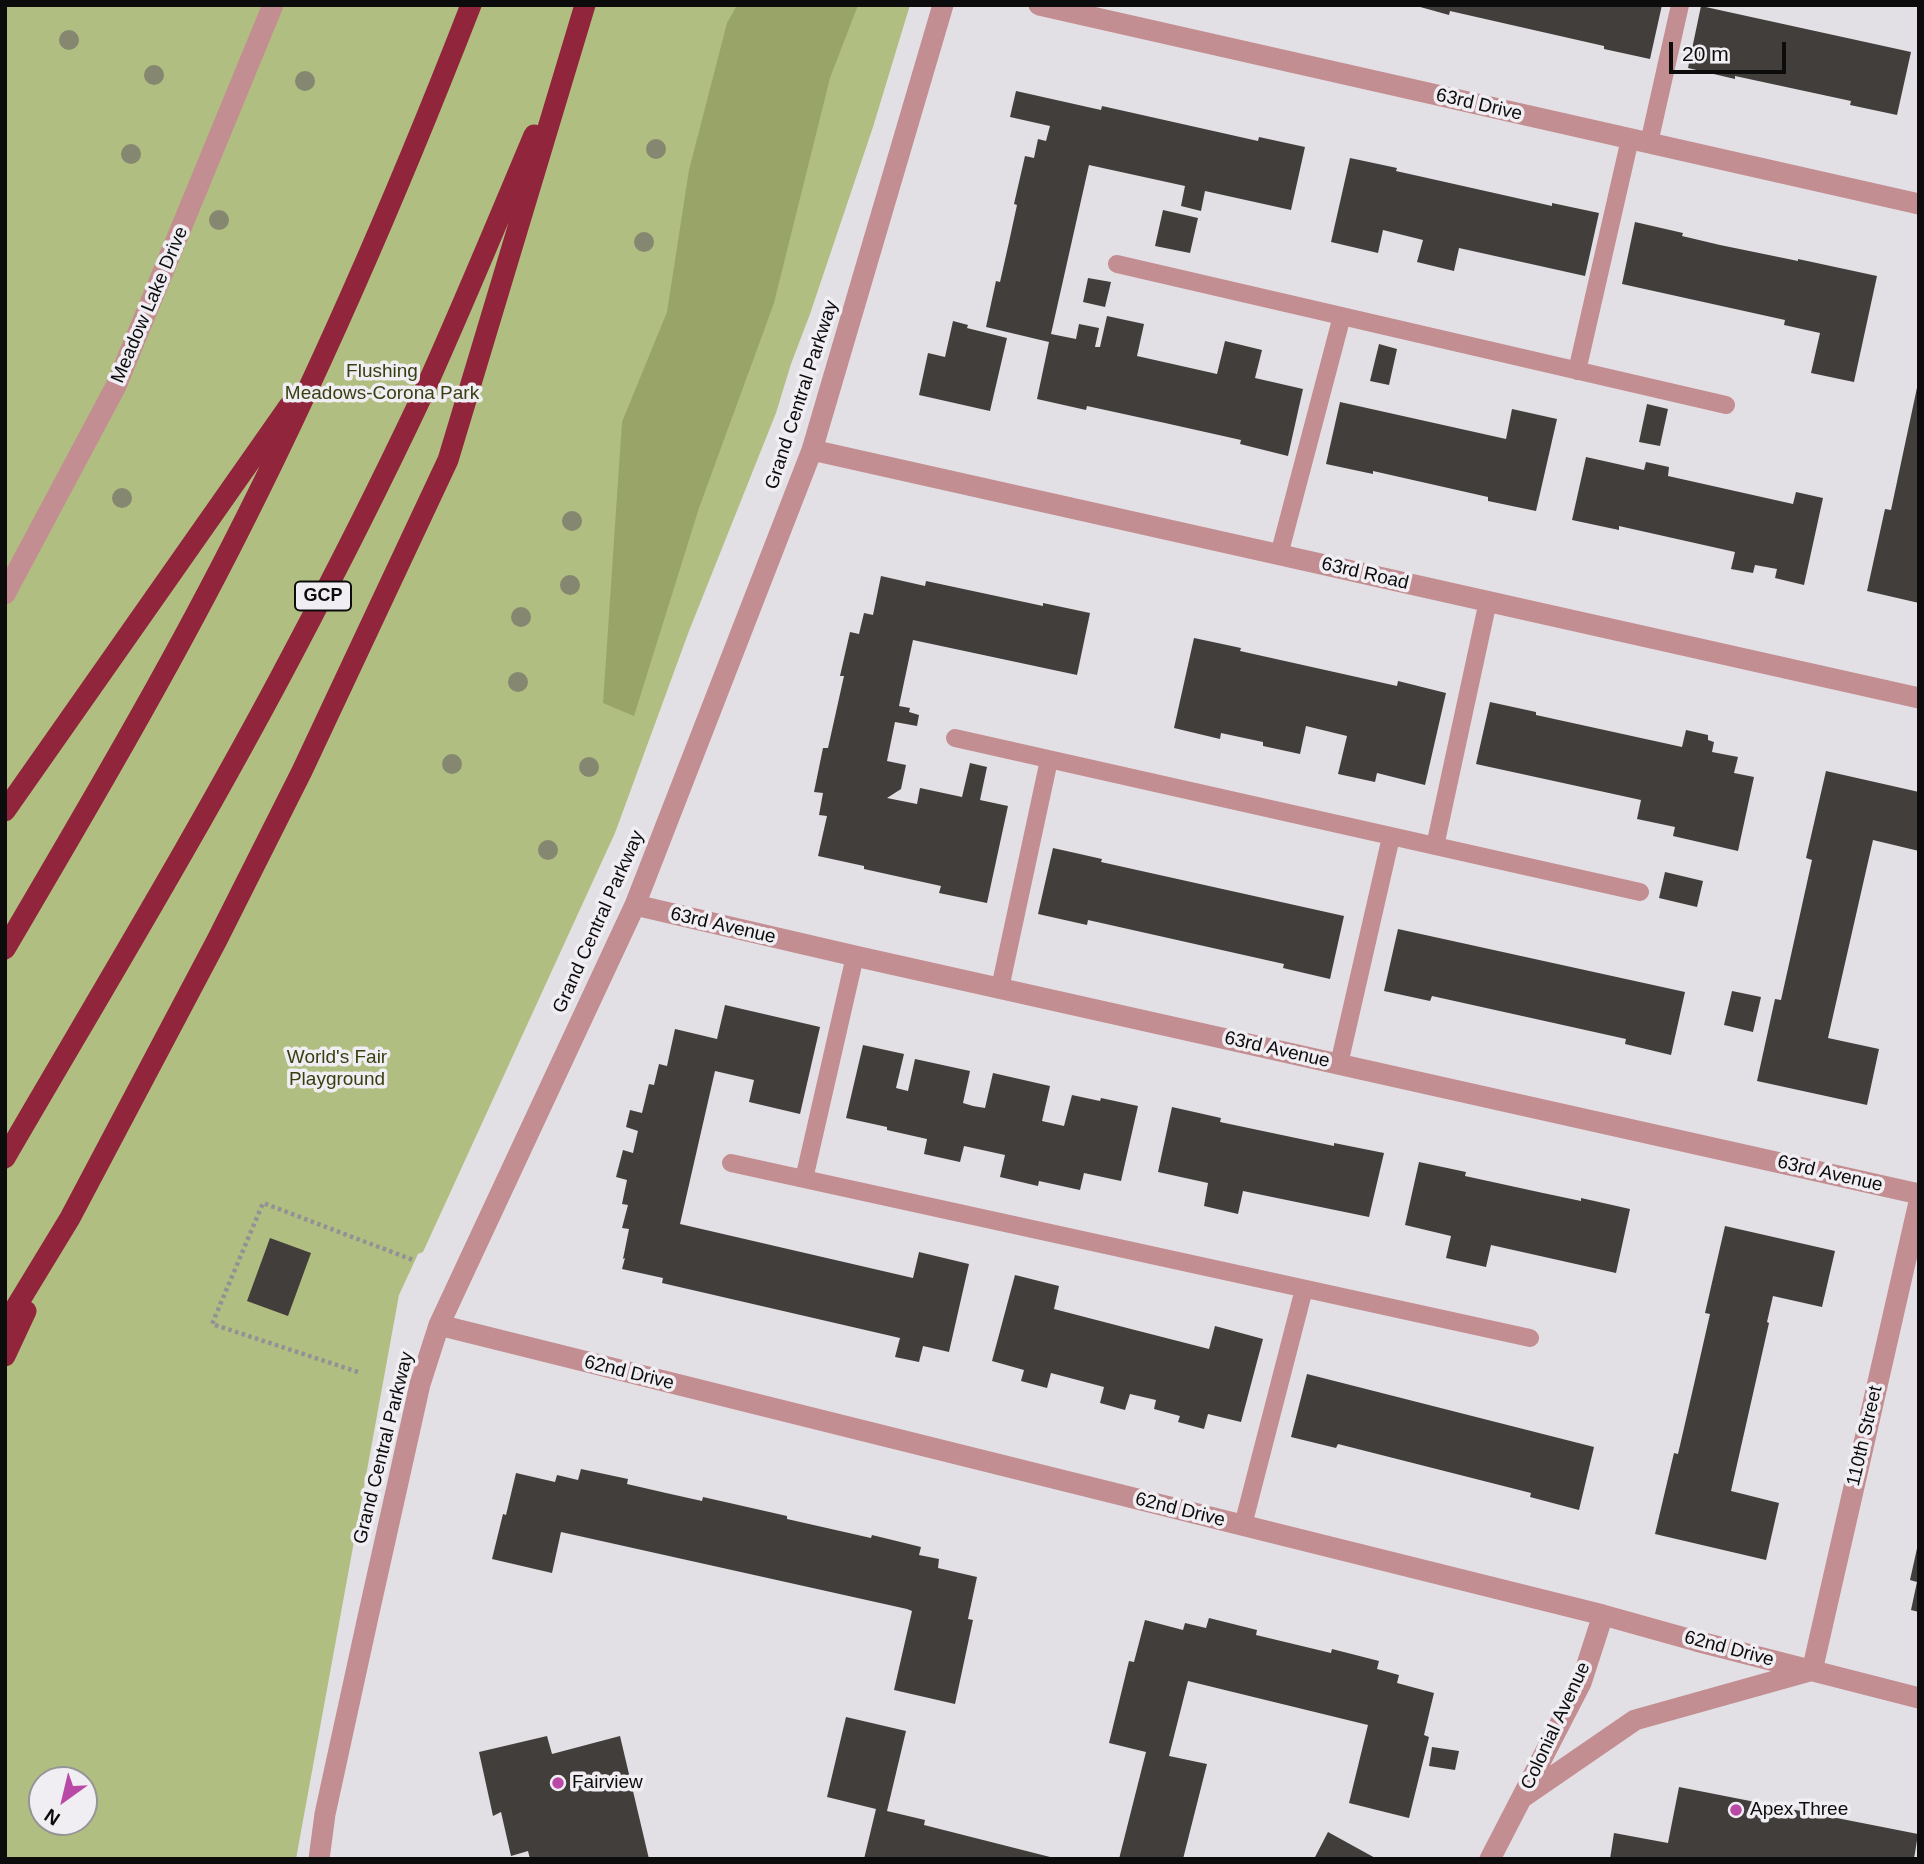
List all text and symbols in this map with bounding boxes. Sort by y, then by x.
scale bar [1672,28,1789,72]
text: 20 m [1682,42,1729,65]
street label: 63rd Drive [1434,84,1524,126]
street label: Meadow Lake Drive [107,223,193,387]
street label: Grand Central Parkway [761,298,843,492]
park label: Flushing Meadows-Corona Park [285,361,479,405]
street label: 63rd Road [1319,553,1411,595]
road number: GCP [295,582,351,610]
street label: Grand Central Parkway [548,827,650,1017]
street label: 63rd Avenue [668,903,778,949]
street label: 63rd Avenue [1222,1027,1332,1073]
park label: World's Fair Playground [287,1047,387,1091]
street label: 63rd Avenue [1775,1151,1885,1197]
street label: Grand Central Parkway [349,1349,419,1547]
street label: 62nd Drive [582,1351,676,1395]
street label: 110th Street [1842,1384,1888,1488]
street label: 62nd Drive [1133,1488,1227,1532]
street label: 62nd Drive [1682,1626,1776,1672]
street label: Colonial Avenue [1517,1659,1595,1793]
north arrow [28,1766,98,1836]
place label: Fairview [572,1772,643,1794]
marker: Fairview [550,1775,566,1791]
place label: Apex Three [1750,1799,1848,1821]
marker: Apex Three [1728,1802,1744,1818]
text: N [41,1805,64,1830]

